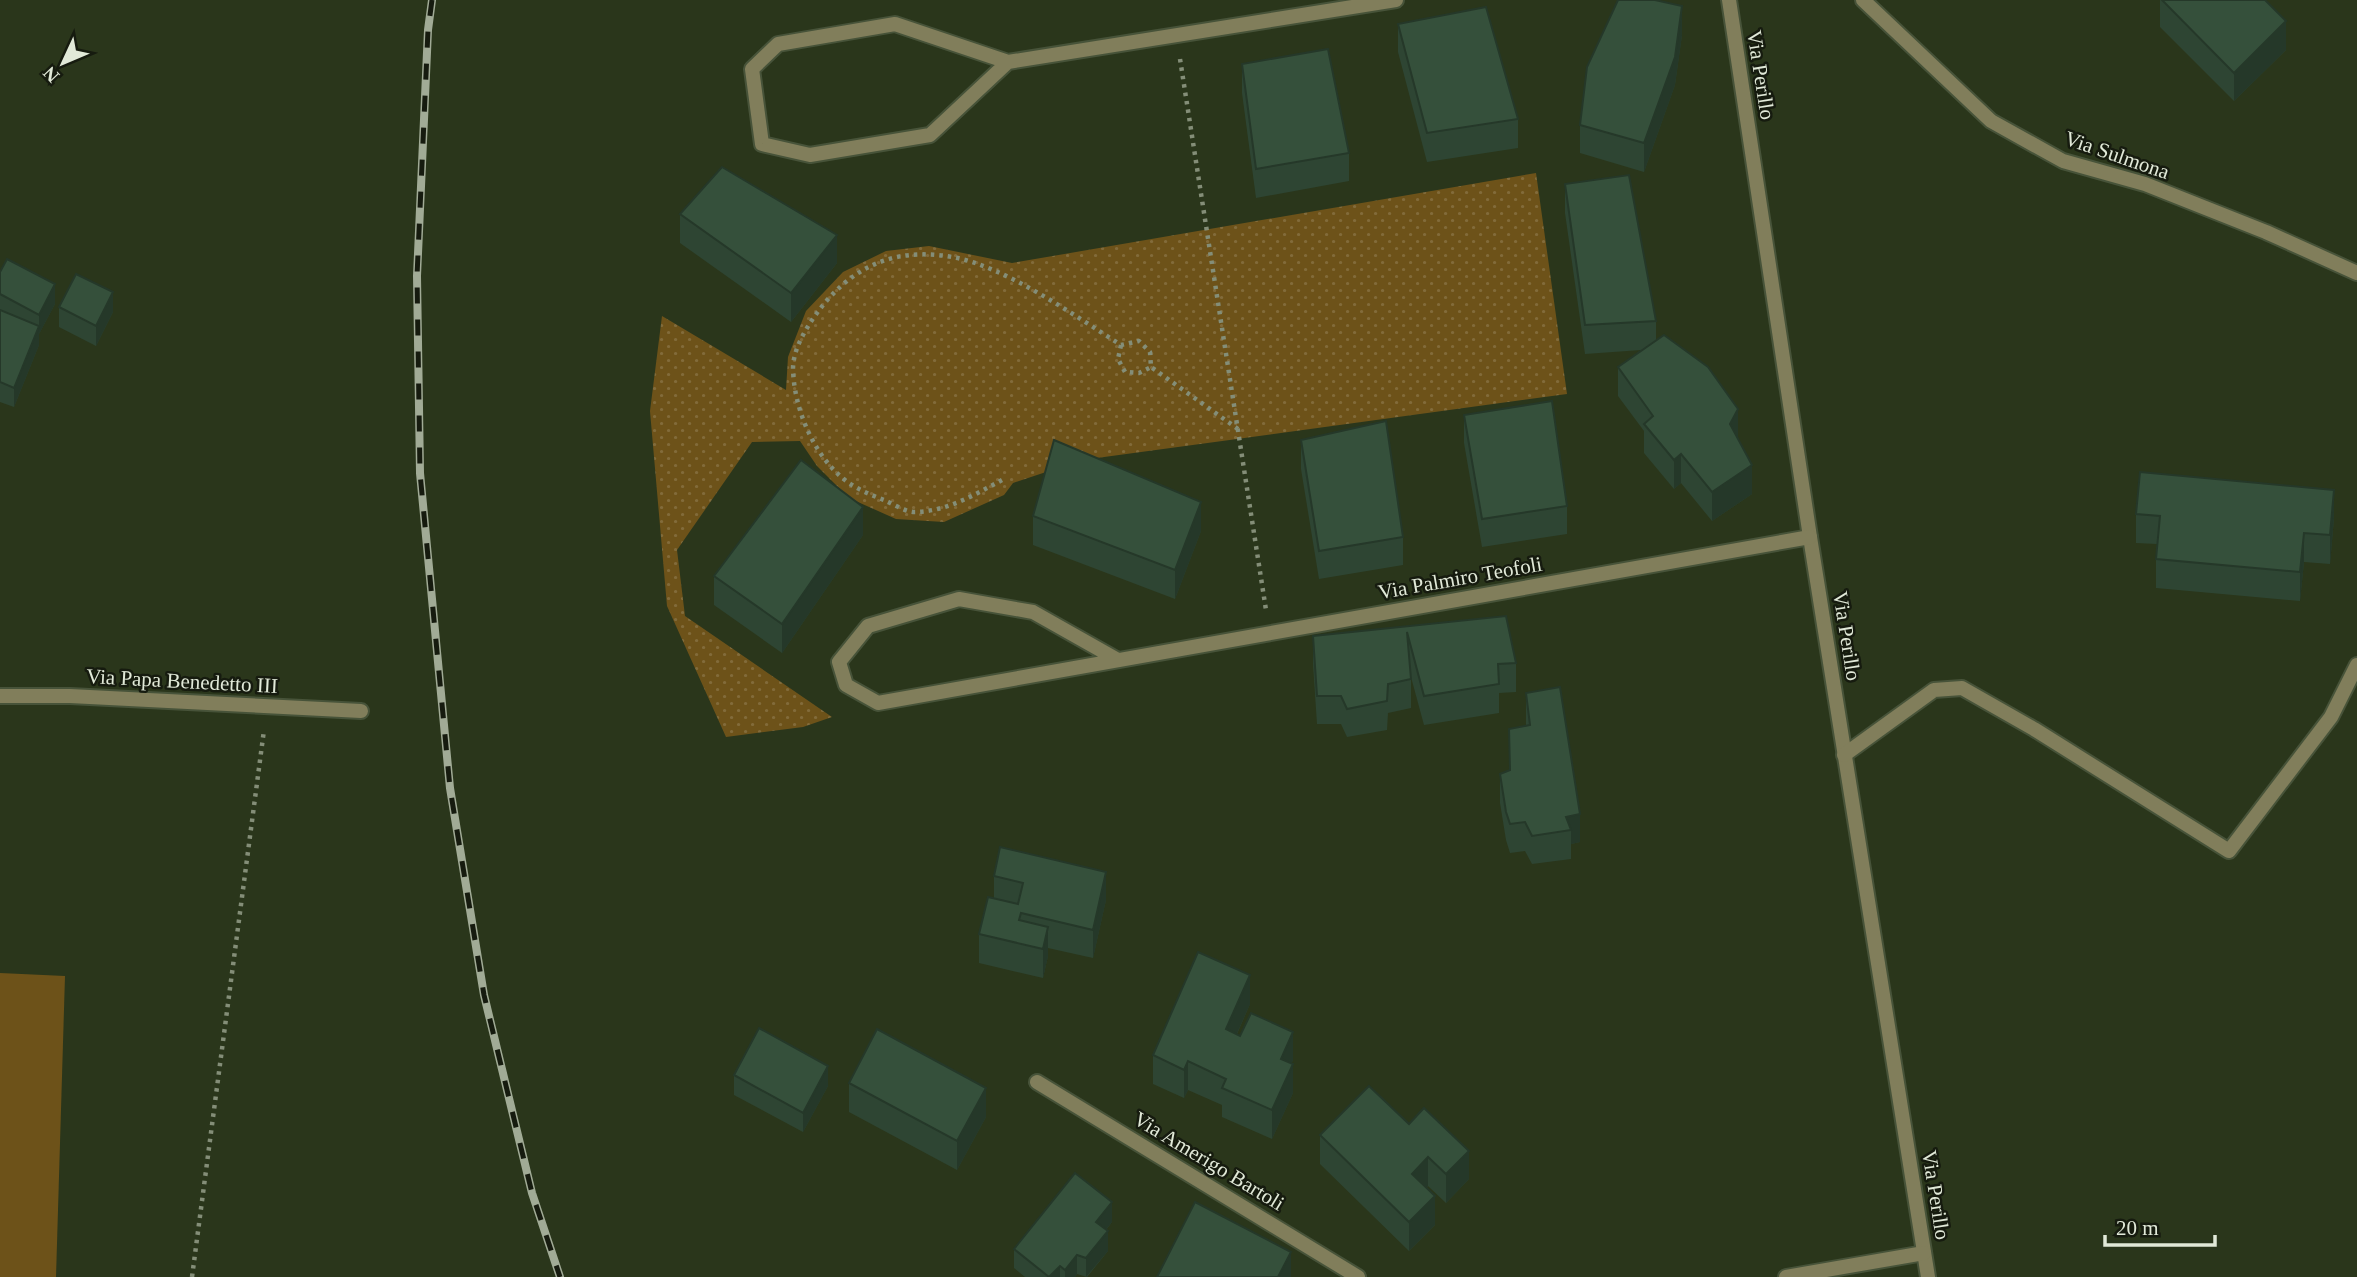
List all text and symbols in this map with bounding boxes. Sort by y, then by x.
north arrow [28,28,98,98]
street label: Via Perillo [1742,29,1780,121]
text: N [39,62,63,87]
street label: Via Sulmona [2062,126,2173,184]
street label: Via Palmiro Teofoli [1376,552,1544,604]
street label: Via Perillo [1828,590,1866,682]
street label: Via Papa Benedetto III [86,664,278,698]
street label: Via Amerigo Bartoli [1129,1107,1289,1216]
street label: Via Perillo [1917,1149,1955,1241]
scale bar [2105,1204,2215,1248]
text: 20 m [2116,1216,2159,1240]

